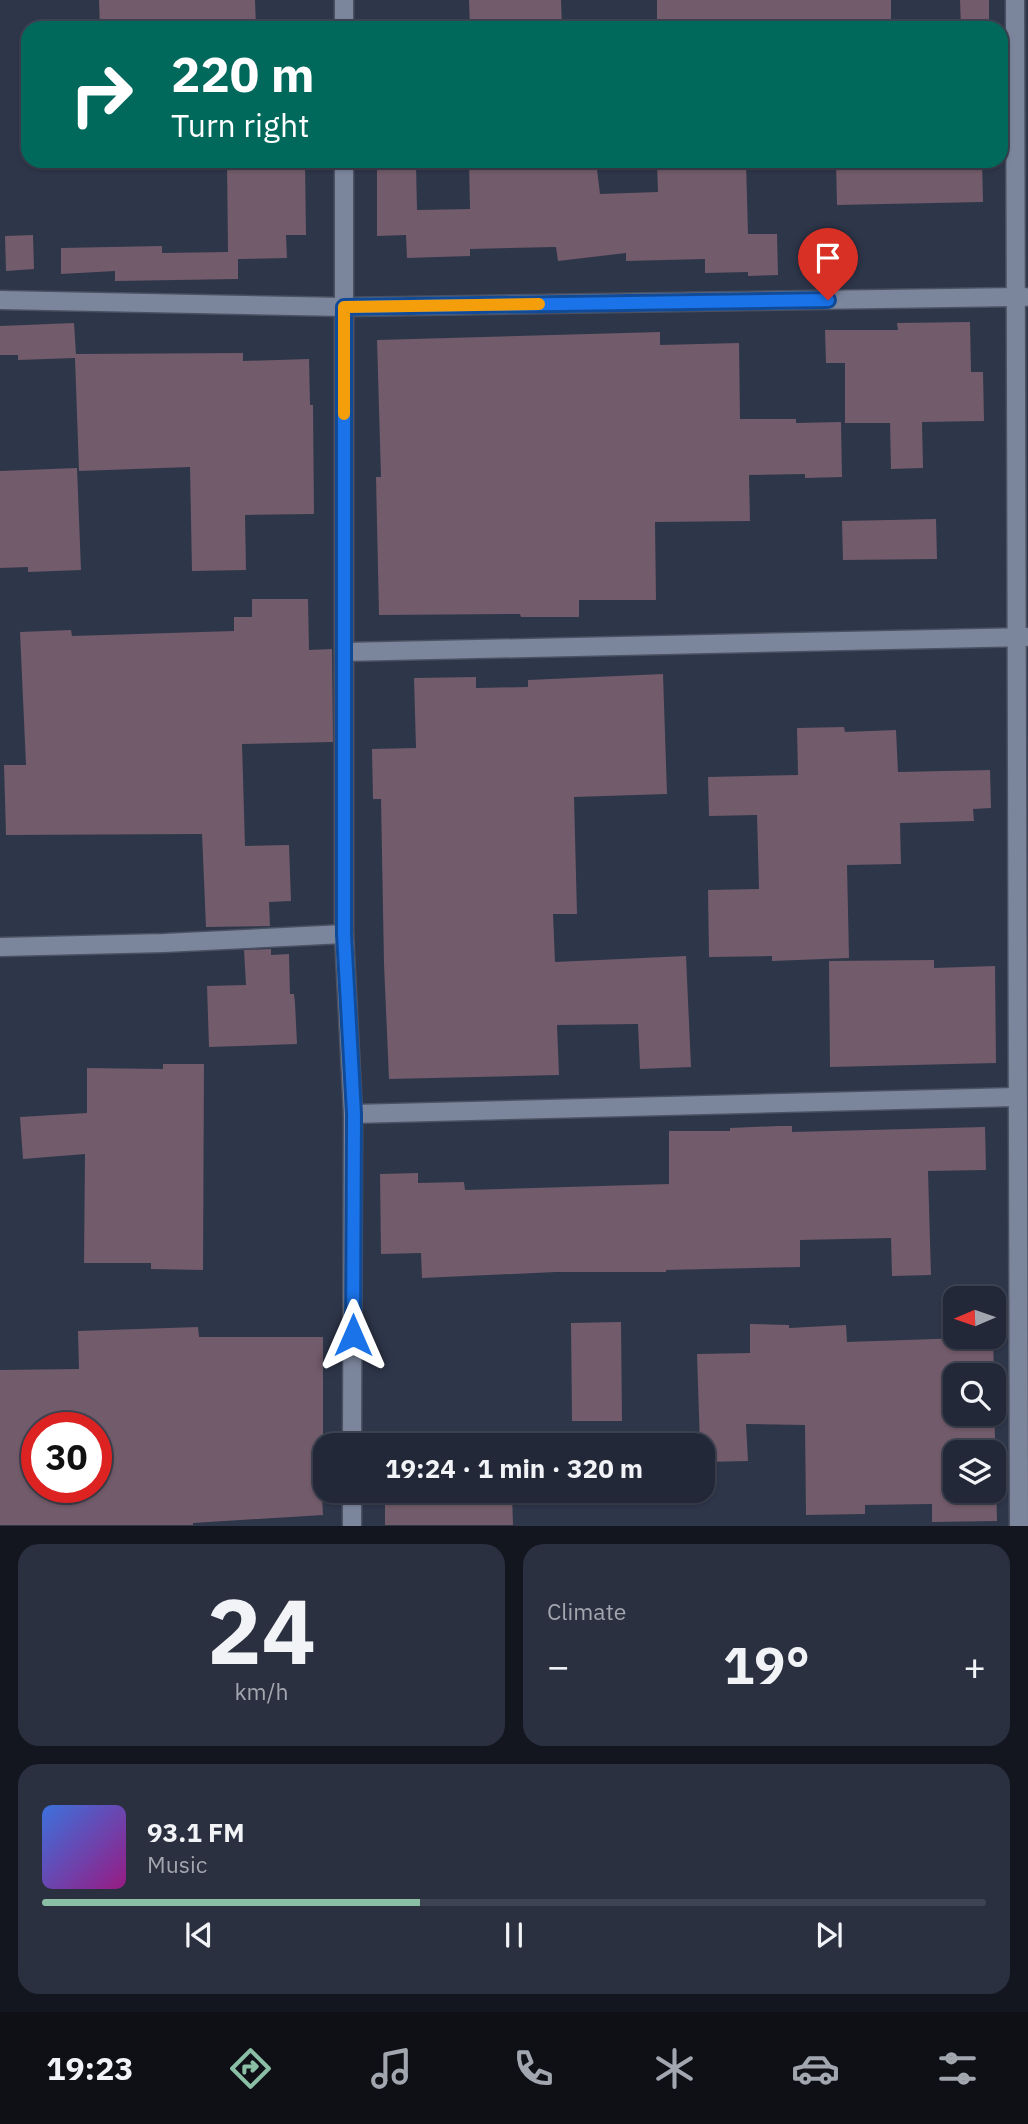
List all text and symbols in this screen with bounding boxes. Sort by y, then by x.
text: 220 m [171,42,315,105]
icon: right [56,49,147,140]
text: Turn right [171,104,309,146]
pin [798,228,858,300]
icon: arrive [809,239,847,277]
north arrow [943,1286,1006,1349]
map controls [943,1286,1006,1503]
position arrow [316,1298,390,1372]
button: search [943,1363,1006,1426]
speed limit sign: 30 [21,1412,112,1503]
button: layers [943,1440,1006,1503]
text: 19:24 · 1 min · 320 m [385,1451,643,1485]
text: 24 [207,1571,316,1689]
text: Climate [547,1596,626,1626]
text: 19° [723,1631,810,1698]
text: − [547,1641,570,1690]
text: + [963,1641,986,1690]
text: km/h [234,1676,289,1706]
text: 93.1 FM [147,1815,245,1849]
text: Music [147,1849,207,1879]
icon: previous [180,1916,218,1954]
icon: pause [495,1916,533,1954]
icon: next [810,1916,848,1954]
icon: directions [226,2044,275,2093]
icon: music [367,2044,416,2093]
icon: phone [509,2044,558,2093]
icon: climate [650,2044,699,2093]
icon: car [791,2044,840,2093]
icon: filters [933,2044,982,2093]
text: 19:23 [46,2047,134,2089]

